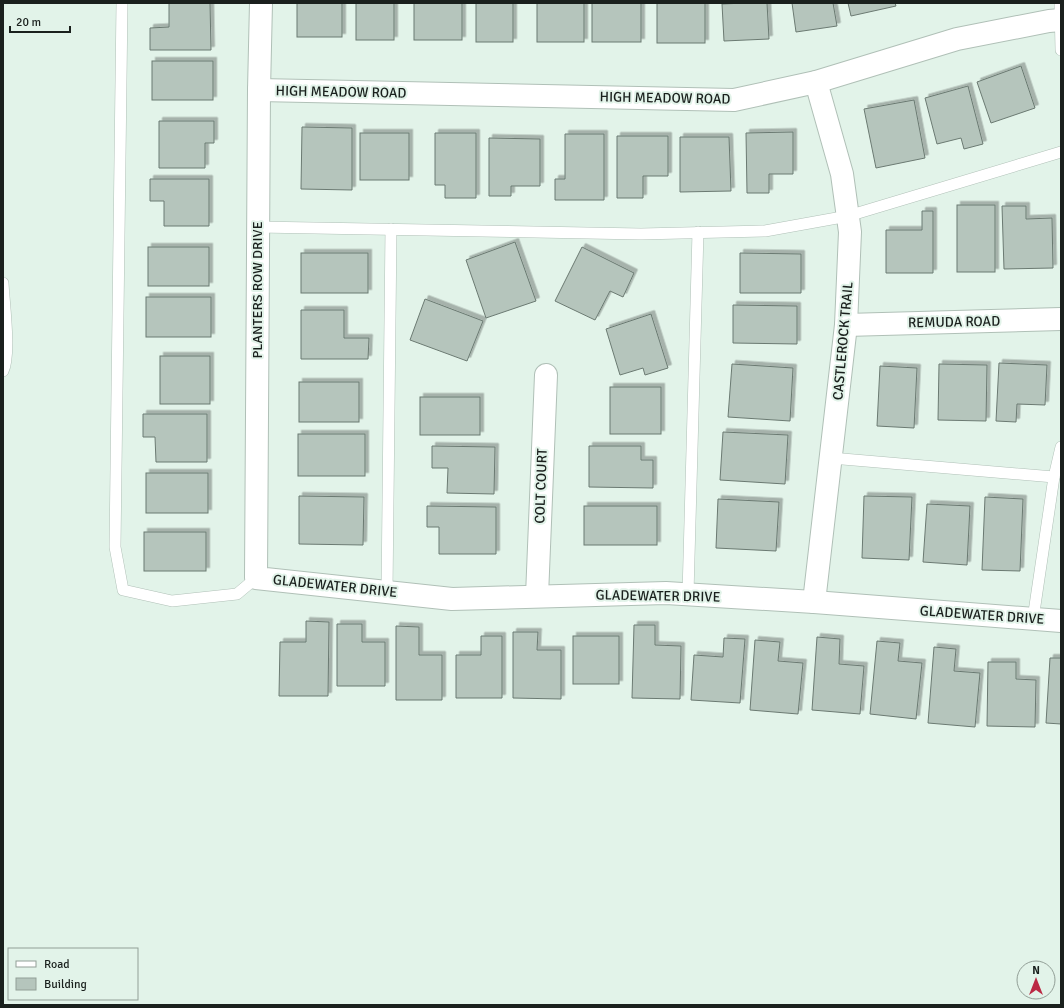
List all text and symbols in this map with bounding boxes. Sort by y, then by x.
scale bar [10,8,70,34]
text: 20 m [16,15,41,30]
street label: HIGH MEADOW ROAD [275,82,407,102]
street label: HIGH MEADOW ROAD [599,88,731,108]
street label: PLANTERS ROW DRIVE [249,221,266,359]
street label: CASTLEROCK TRAIL [829,281,857,401]
street label: REMUDA ROAD [908,313,1000,331]
street label: COLT COURT [531,448,551,524]
street label: GLADEWATER DRIVE [272,571,398,601]
street label: GLADEWATER DRIVE [595,586,721,606]
street label: GLADEWATER DRIVE [919,602,1045,628]
legend [8,948,138,1000]
text: Road [44,957,70,972]
north arrow [1016,960,1056,1000]
text: N [1032,964,1040,977]
text: Building [44,977,87,992]

